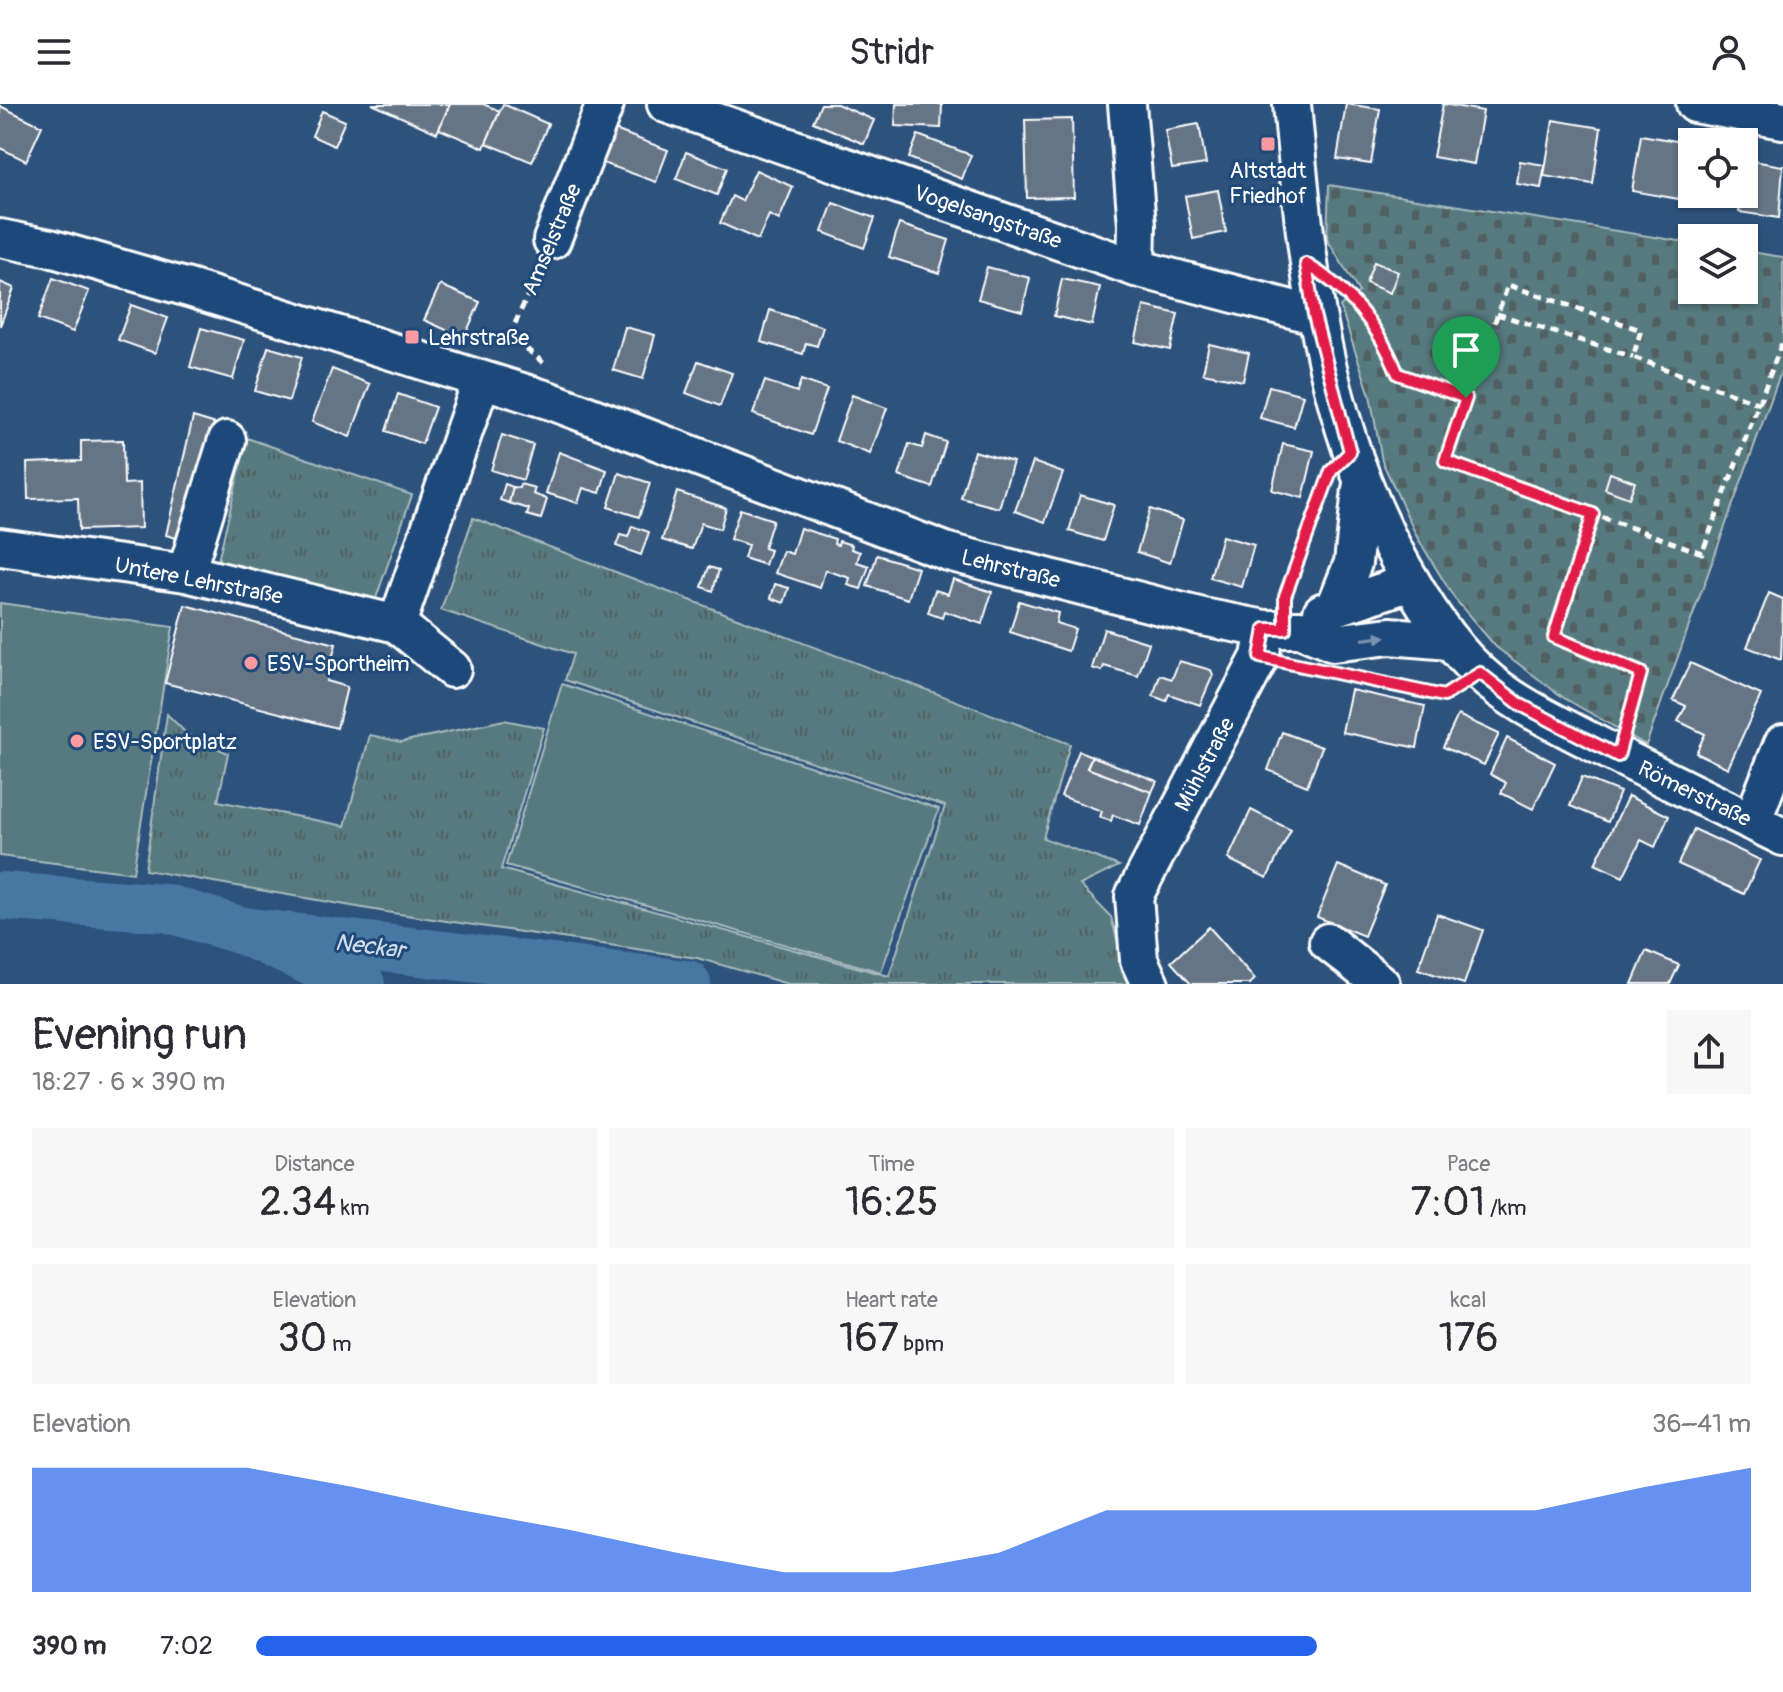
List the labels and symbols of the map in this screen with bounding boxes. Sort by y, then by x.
marker: Altstadt Friedhof [1259,135,1277,153]
place label: Altstadt Friedhof [1229,157,1307,210]
street label: Amselstraße [516,179,588,299]
street label: Vogelsangstraße [910,179,1066,255]
pin [1432,316,1500,398]
place label: Lehrstraße [428,324,529,352]
marker: Lehrstraße [403,328,421,346]
street label: Lehrstraße [958,543,1063,595]
street label: Untere Lehrstraße [112,551,285,611]
one-way arrow [1362,631,1387,644]
place label: ESV-Sportheim [267,650,410,678]
marker: ESV-Sportheim [242,654,260,672]
street label: Mühlstraße [1168,713,1241,816]
place label: ESV-Sportplatz [93,728,237,756]
marker: ESV-Sportplatz [68,732,86,750]
street label: Römerstraße [1633,754,1756,833]
water label: Neckar [333,928,410,966]

